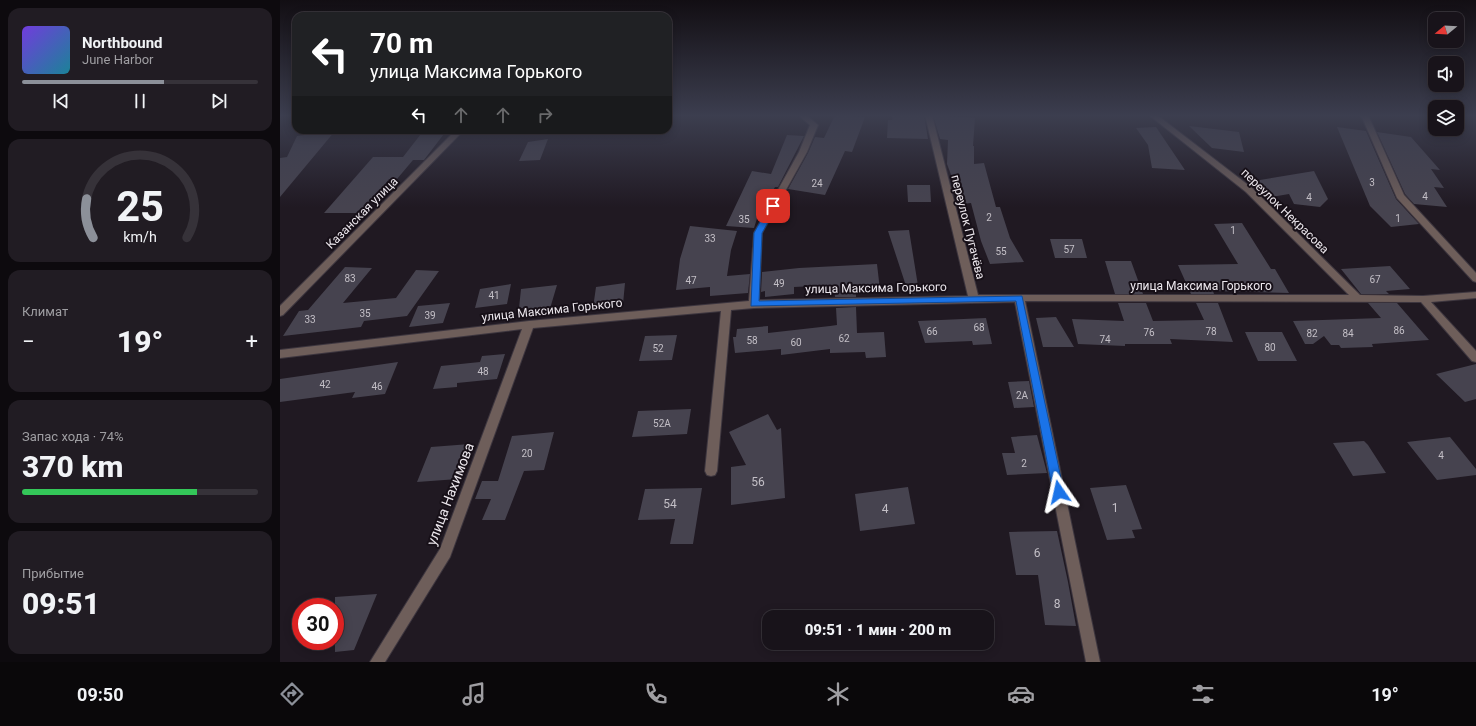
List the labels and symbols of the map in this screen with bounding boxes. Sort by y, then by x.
north arrow [1428,12,1464,48]
street label: переулок Некрасова [1238,166,1332,256]
street label: переулок Пугачёва [948,173,988,281]
street label: Казанская улица [323,174,401,252]
house number: 3 [1369,177,1375,188]
house number: 24 [811,178,823,189]
pin [756,189,790,223]
house number: 4 [1422,191,1428,202]
house number: 4 [1306,192,1312,203]
house number: 2 [986,212,992,223]
house number: 1 [1395,213,1401,224]
house number: 35 [738,214,750,225]
house number: 1 [1230,225,1236,236]
house number: 33 [704,233,716,244]
house number: 57 [1063,244,1075,255]
house number: 55 [995,246,1007,257]
house number: 83 [344,273,356,284]
house number: 67 [1369,274,1381,285]
house number: 47 [685,275,697,286]
house number: 49 [773,278,785,289]
street label: улица Максима Горького [1130,279,1272,293]
street label: улица Максима Горького [805,280,947,296]
house number: 41 [488,290,500,301]
street label: улица Максима Горького [481,296,623,324]
house number: 35 [359,308,371,319]
house number: 39 [424,310,436,321]
house number: 33 [304,314,316,325]
house number: 68 [973,322,985,333]
house number: 86 [1393,325,1405,336]
house number: 66 [926,326,938,337]
house number: 78 [1205,326,1217,337]
house number: 76 [1143,327,1155,338]
house number: 82 [1306,328,1318,339]
house number: 84 [1342,328,1354,339]
house number: 62 [838,333,850,344]
house number: 74 [1099,334,1111,345]
house number: 58 [746,335,758,346]
house number: 60 [790,337,802,348]
house number: 80 [1264,342,1276,353]
house number: 52 [652,343,664,354]
house number: 48 [477,366,489,377]
house number: 42 [319,379,331,390]
house number: 46 [371,381,383,392]
house number: 2А [1016,390,1029,401]
house number: 52А [653,418,671,429]
street label: улица Нахимова [423,440,477,548]
house number: 20 [521,448,533,459]
house number: 4 [1438,450,1444,461]
house number: 2 [1021,458,1027,469]
position arrow [1038,471,1080,513]
house number: 56 [751,475,765,489]
house number: 54 [663,497,677,511]
house number: 1 [1112,501,1118,515]
house number: 4 [882,502,889,516]
house number: 6 [1034,546,1041,560]
house number: 8 [1054,597,1061,611]
speed limit sign: 30 [292,598,344,650]

